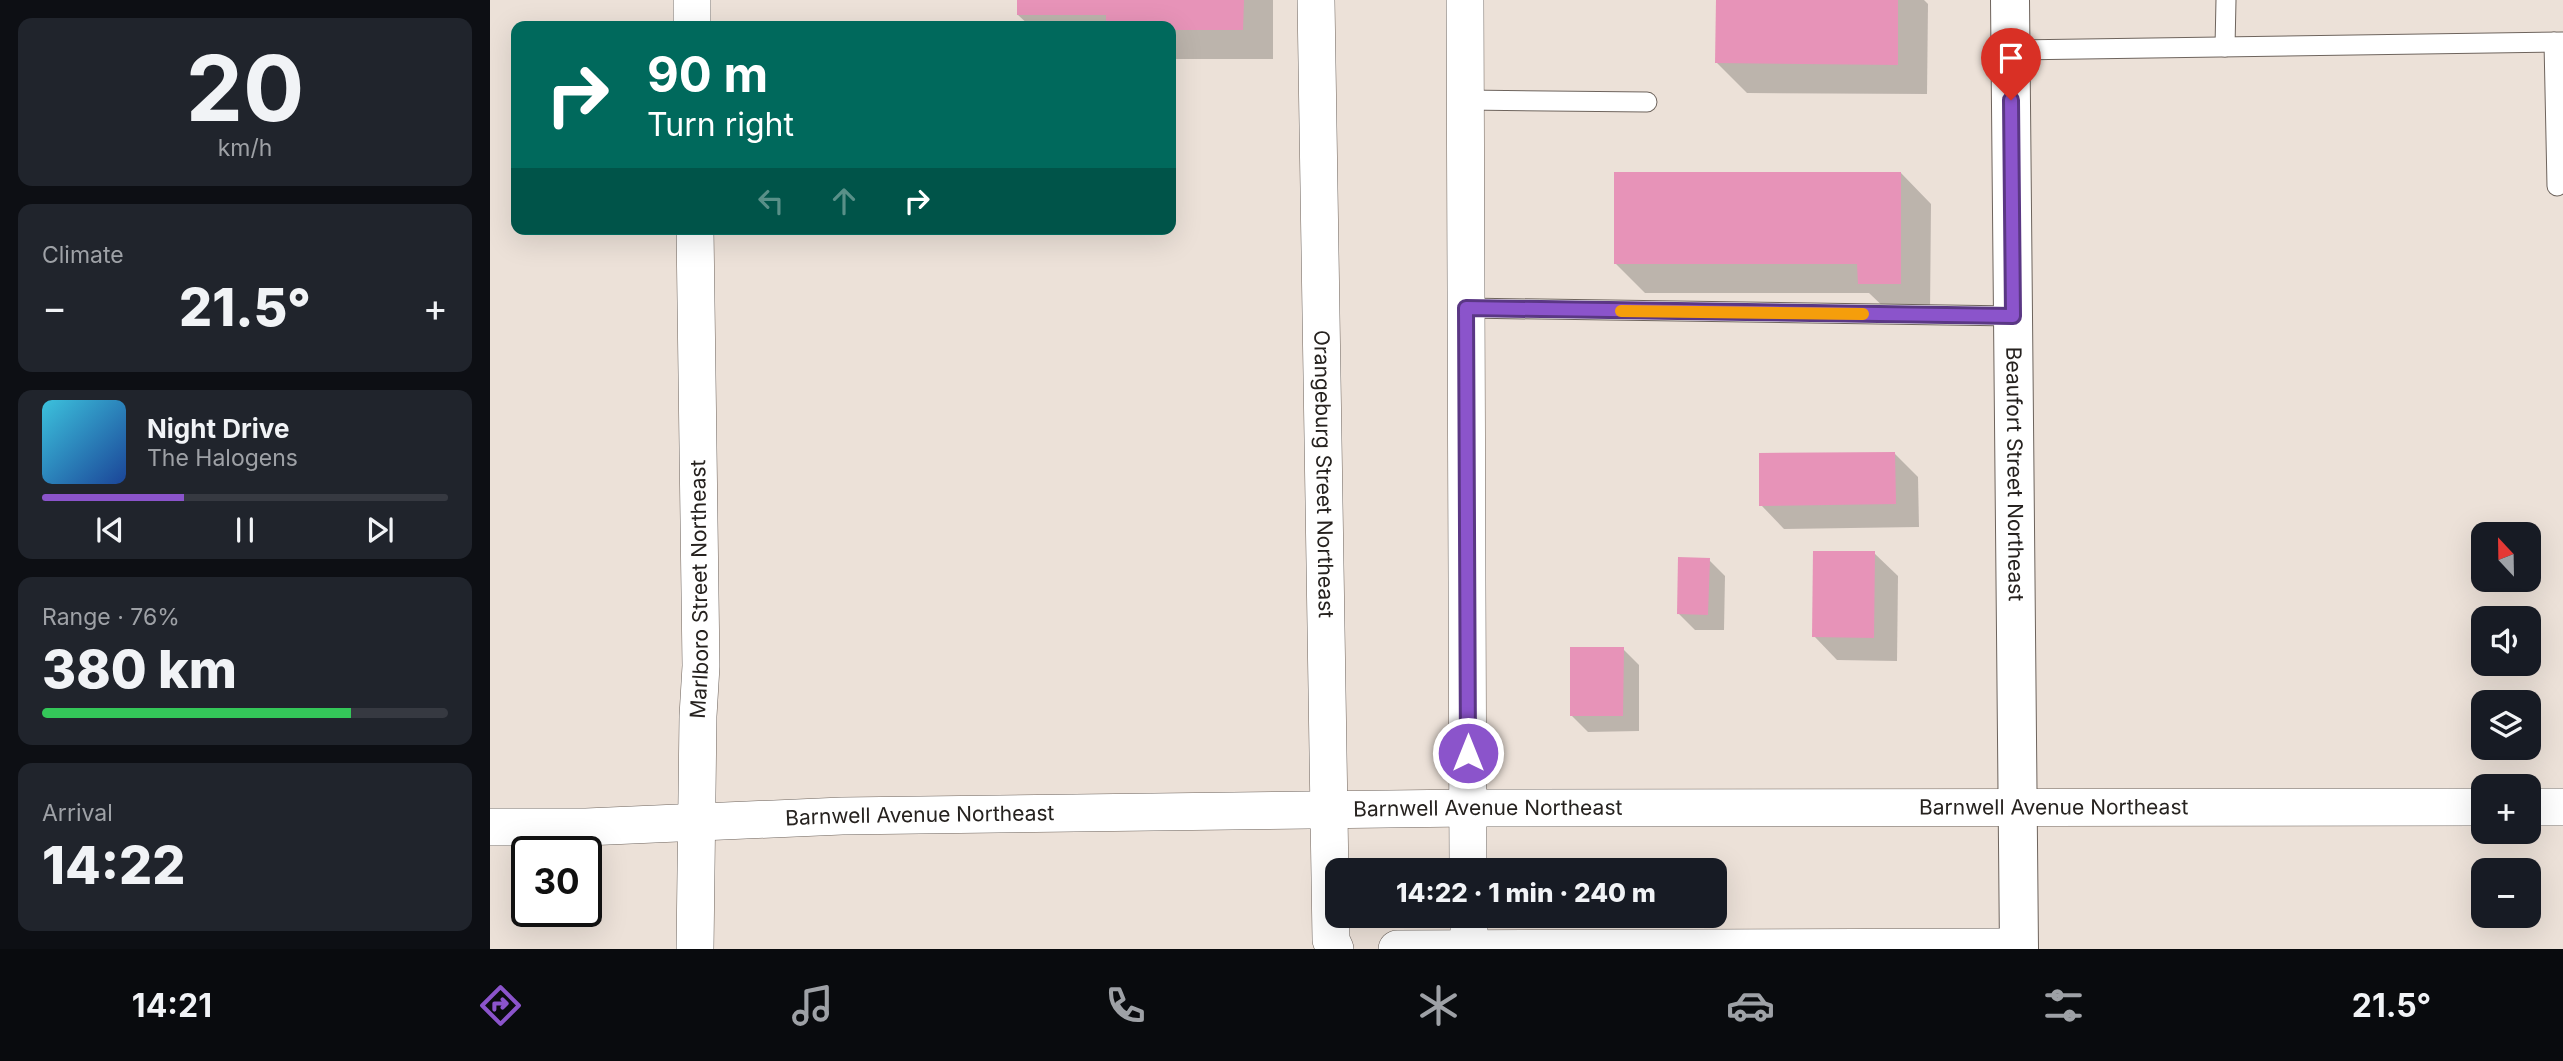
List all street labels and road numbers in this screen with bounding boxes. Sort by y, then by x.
street label: Orangeburg Street Northeast [1309,330,1339,618]
street label: Beaufort Street Northeast [2001,347,2029,602]
street label: Marlboro Street Northeast [685,459,713,719]
street label: Barnwell Avenue Northeast [1919,794,2188,820]
street label: Barnwell Avenue Northeast [1353,795,1622,821]
street label: Barnwell Avenue Northeast [785,800,1055,830]

